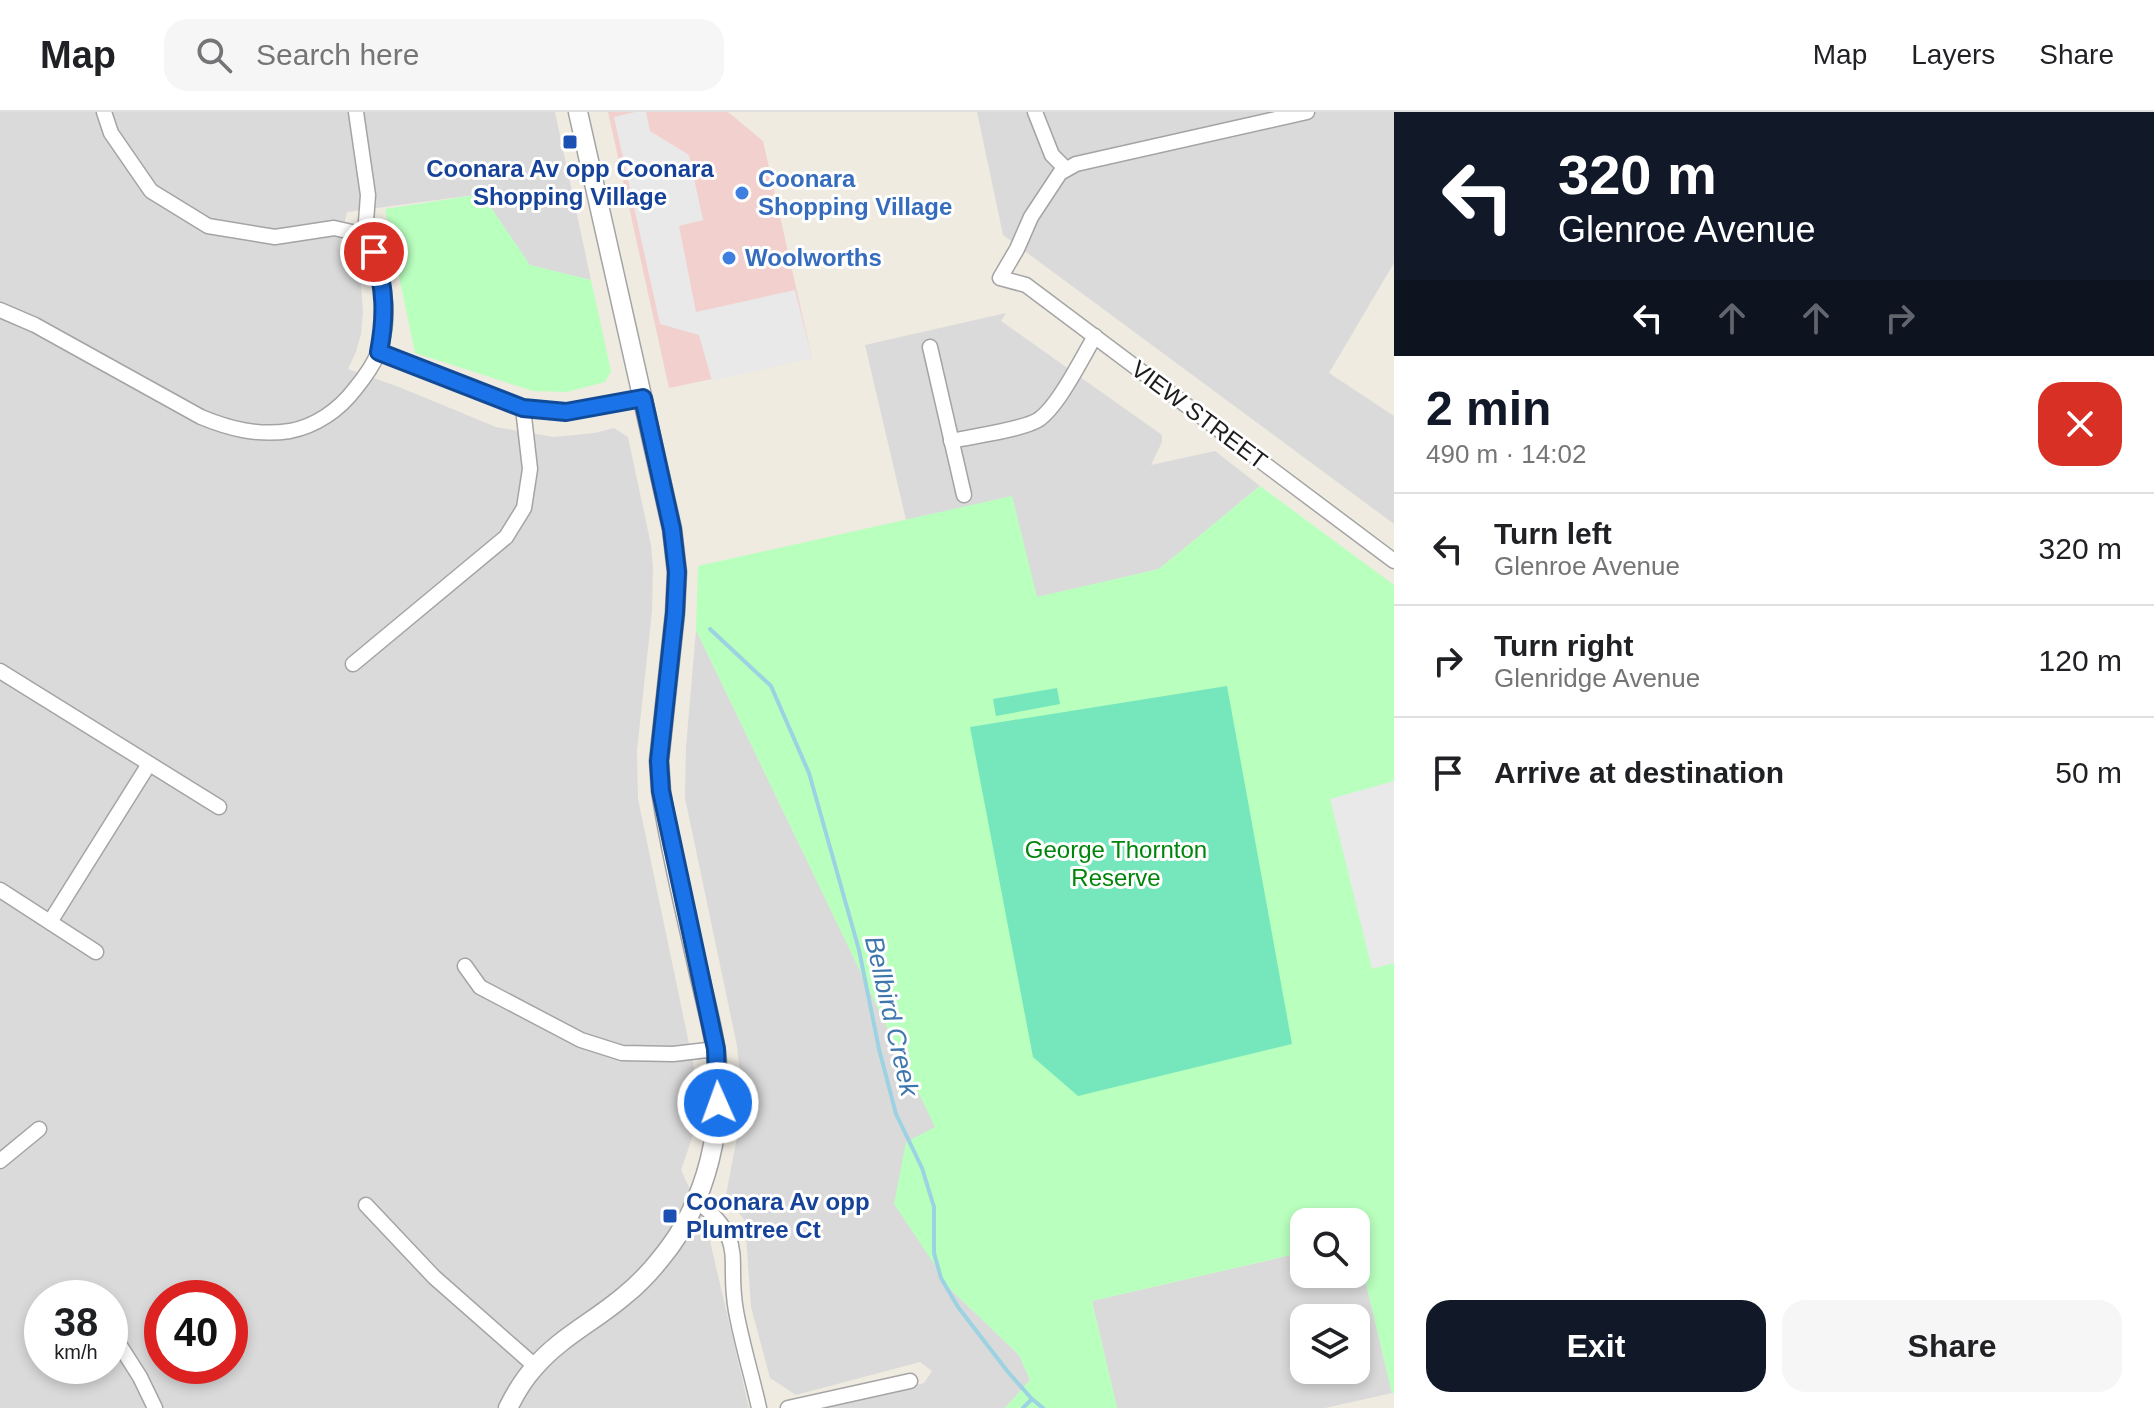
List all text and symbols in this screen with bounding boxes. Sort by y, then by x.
search box [164,19,724,91]
icon: search [192,33,236,77]
text: Map [40,34,116,76]
text: Search here [256,38,419,71]
text: Map [1813,39,1867,70]
text: Layers [1911,39,1995,70]
text: Share [2039,39,2114,70]
marker: Coonara Av opp Coonara Shopping Village [561,133,579,151]
text: 320 m [1558,143,1717,206]
icon: left [1426,144,1530,248]
place label: Coonara Av opp Coonara Shopping Village [426,155,714,210]
place label: Coonara Shopping Village [758,165,952,220]
marker: Coonara Shopping Village [733,184,751,202]
text: Glenroe Avenue [1558,209,1816,250]
pin [340,218,408,286]
icon: arrive [352,230,396,274]
place label: Woolworths [745,244,882,271]
marker: Woolworths [720,249,738,267]
icon: left [1626,296,1670,340]
icon: ahead [1710,296,1754,340]
icon: ahead [1794,296,1838,340]
icon: right [1878,296,1922,340]
street label: VIEW STREET [1126,355,1273,475]
text: 2 min [1426,382,1551,435]
button: close [2038,382,2122,466]
text: 490 m · 14:02 [1426,439,1586,469]
text: Turn left [1494,517,1612,550]
icon: left [1426,527,1470,571]
text: 320 m [2039,532,2122,565]
text: Glenroe Avenue [1494,551,1680,581]
text: Turn right [1494,629,1633,662]
icon: right [1426,639,1470,683]
text: 120 m [2039,644,2122,677]
text: Glenridge Avenue [1494,663,1700,693]
icon: arrive [1426,751,1470,795]
text: Arrive at destination [1494,756,1784,789]
text: 50 m [2055,756,2122,789]
park label: George Thornton Reserve [1025,836,1207,891]
water label: Bellbird Creek [859,933,925,1101]
position arrow [676,1061,760,1145]
place label: Coonara Av opp Plumtree Ct [686,1188,870,1243]
marker: Coonara Av opp Plumtree Ct [661,1207,679,1225]
map controls [1290,1208,1370,1384]
button: search [1290,1208,1370,1288]
speed limit sign: 40 [144,1280,248,1384]
text: 38 [54,1300,98,1344]
button: Exit [1426,1300,1766,1392]
button: Share [1782,1300,2122,1392]
button: layers [1290,1304,1370,1384]
text: km/h [54,1341,98,1363]

